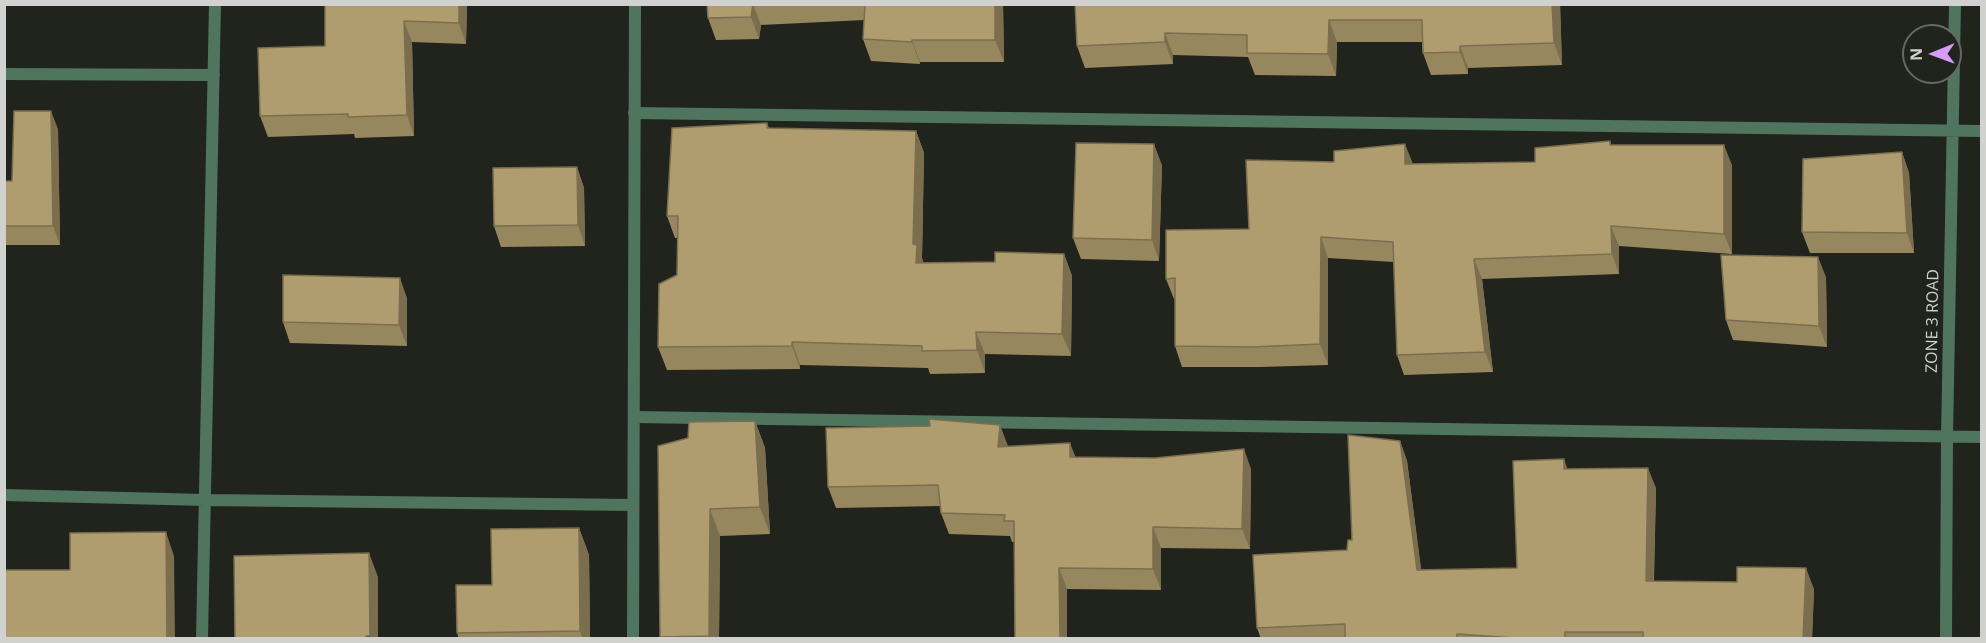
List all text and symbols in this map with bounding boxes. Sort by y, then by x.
north arrow [1902,24,1962,84]
text: N [1905,48,1927,61]
street label: ZONE 3 ROAD [1922,269,1944,373]

